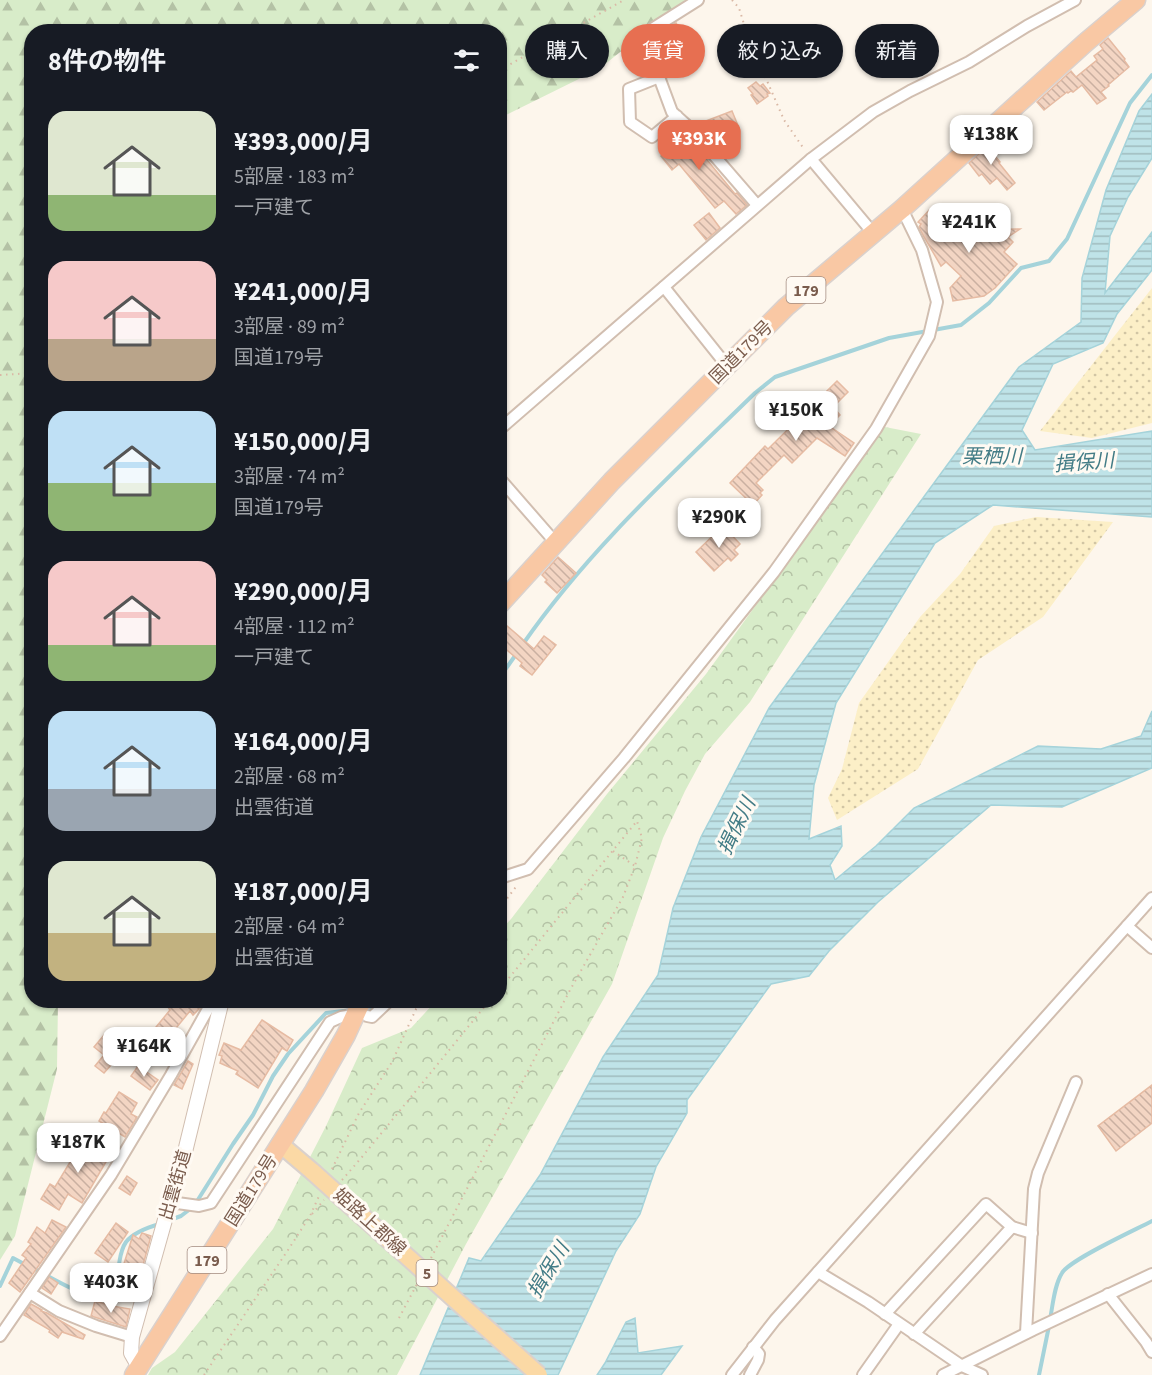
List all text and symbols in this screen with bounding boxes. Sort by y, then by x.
chip: 購入 [525,24,609,78]
chip: 賃貸 [621,24,705,78]
chip: 絞り込み [717,24,843,78]
chip: 新着 [855,24,939,78]
text: 8件の物件 [48,43,166,80]
icon: filters [450,44,483,77]
pin: ¥138K [949,115,1033,166]
pin: ¥393K [657,120,741,171]
text: ¥138K [964,120,1018,148]
text: ¥393,000/月 [234,123,373,160]
text: ¥393K [672,125,726,153]
icon: home [96,135,168,207]
text: 5部屋 · 183 m² [234,163,355,191]
text: 一戸建て [234,194,314,222]
pin: ¥241K [927,203,1011,254]
text: ¥241K [942,208,996,236]
text: ¥241,000/月 [234,273,373,310]
road number: 179 [786,277,826,303]
icon: home [96,285,168,357]
text: 3部屋 · 89 m² [234,313,345,341]
street label: 国道179号 [704,315,779,390]
text: 国道179号 [234,344,324,372]
pin: ¥150K [754,391,838,442]
text: ¥150K [769,396,823,424]
text: ¥150,000/月 [234,423,373,460]
icon: home [96,435,168,507]
water label: 栗栖川 [962,443,1024,471]
water label: 揖保川 [1053,447,1117,479]
text: 3部屋 · 74 m² [234,463,345,491]
text: 国道179号 [234,494,324,522]
pin: ¥290K [677,498,761,549]
text: ¥290K [692,503,746,531]
text: ¥290,000/月 [234,573,373,610]
icon: home [96,585,168,657]
text: 4部屋 · 112 m² [234,613,355,641]
text: 一戸建て [234,644,314,672]
text: ¥164,000/月 [234,723,373,760]
icon: home [96,735,168,807]
text: 2部屋 · 68 m² [234,763,345,791]
water label: 揖保川 [711,792,764,860]
text: 出雲街道 [234,794,314,822]
text: ¥187,000/月 [234,873,373,910]
icon: home [96,885,168,957]
text: 2部屋 · 64 m² [234,913,345,941]
text: 出雲街道 [234,944,314,972]
pin: ¥164K [102,1027,186,1078]
text: ¥164K [117,1032,171,1060]
pin: ¥187K [36,1123,120,1174]
text: ¥187K [51,1128,105,1156]
street label: 出雲街道 [154,1147,197,1223]
street label: 国道179号 [219,1149,283,1231]
street label: 姫路上郡線 [328,1183,411,1262]
water label: 揖保川 [521,1236,577,1303]
road number: 179 [188,1247,226,1273]
road number: 5 [416,1260,438,1286]
pin: ¥403K [69,1263,153,1314]
text: ¥403K [84,1268,138,1296]

